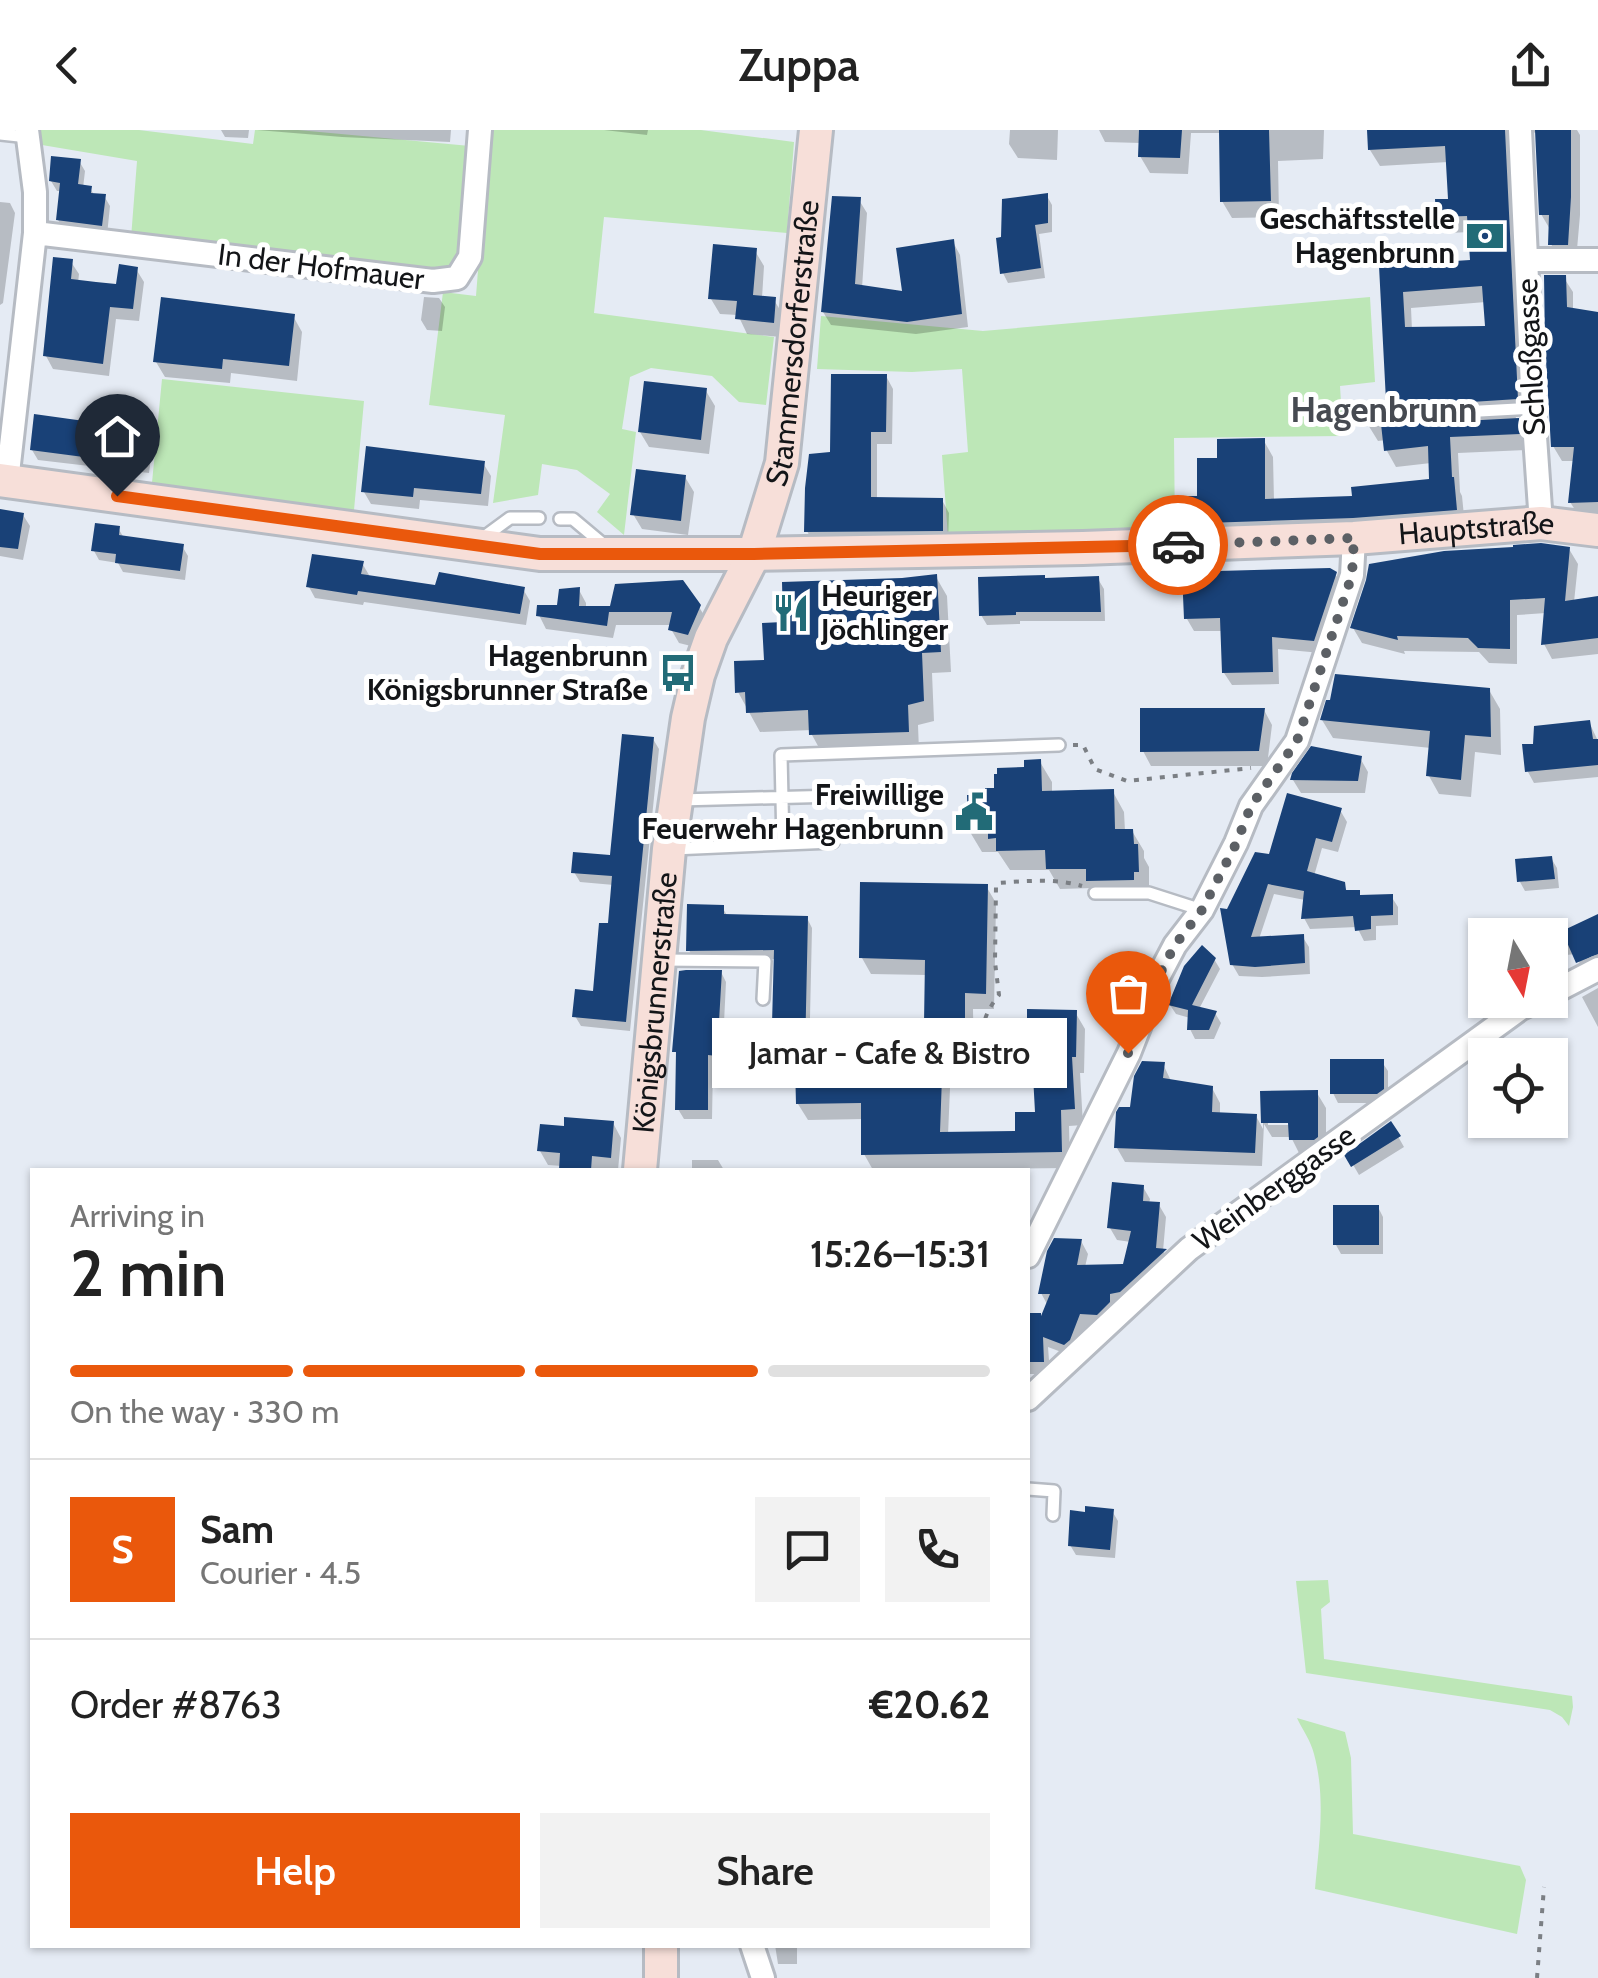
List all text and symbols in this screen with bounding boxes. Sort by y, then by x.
icon: back [40,38,95,93]
text: Zuppa [739,38,859,92]
icon: share [1503,38,1558,93]
street label: Stammersdorferstraße [757,198,827,491]
place label: Geschäftsstelle Hagenbrunn [1259,200,1455,271]
bank icon: Geschäftsstelle Hagenbrunn [1464,215,1506,257]
street label: In der Hofmauer [216,236,427,298]
street label: Schloßgasse [1508,277,1553,437]
district label: Hagenbrunn [1291,388,1477,431]
pin [75,394,160,497]
icon: home [90,409,145,464]
courier [1128,495,1228,595]
street label: Hauptstraße [1397,504,1557,552]
icon: car [1151,518,1206,573]
place label: Heuriger Jöchlinger [820,577,948,648]
restaurant icon: Heuriger Jöchlinger [770,592,812,634]
place label: Hagenbrunn Königsbrunner Straße [367,637,648,708]
bus stop icon: Hagenbrunn Königsbrunner Straße [657,652,699,694]
place label: Freiwillige Feuerwehr Hagenbrunn [642,776,944,847]
public building icon: Freiwillige Feuerwehr Hagenbrunn [953,791,995,833]
street label: Königsbrunnerstraße [624,870,685,1135]
north arrow [1468,918,1568,1018]
map controls [1468,918,1568,1138]
pin [1086,951,1171,1054]
icon: bag [1101,966,1156,1021]
callout: Jamar - Cafe & Bistro [713,1018,1068,1088]
text: Jamar - Cafe & Bistro [749,1033,1030,1072]
button: locate [1468,1038,1568,1138]
street label: Weinberggasse [1185,1116,1362,1259]
text: Arriving in [70,1196,205,1235]
text: 15:26–15:31 [810,1230,990,1277]
text: 2 min [70,1233,227,1312]
text: On the way · 330 m [70,1392,339,1431]
button: chat [755,1497,860,1602]
button: phone [885,1497,990,1602]
text: Sam [200,1506,274,1553]
text: S [111,1526,134,1573]
text: Courier · 4.5 [200,1553,361,1592]
text: Order #8763 [70,1681,282,1728]
text: €20.62 [869,1681,990,1728]
button: Help [70,1813,520,1928]
button: Share [540,1813,990,1928]

